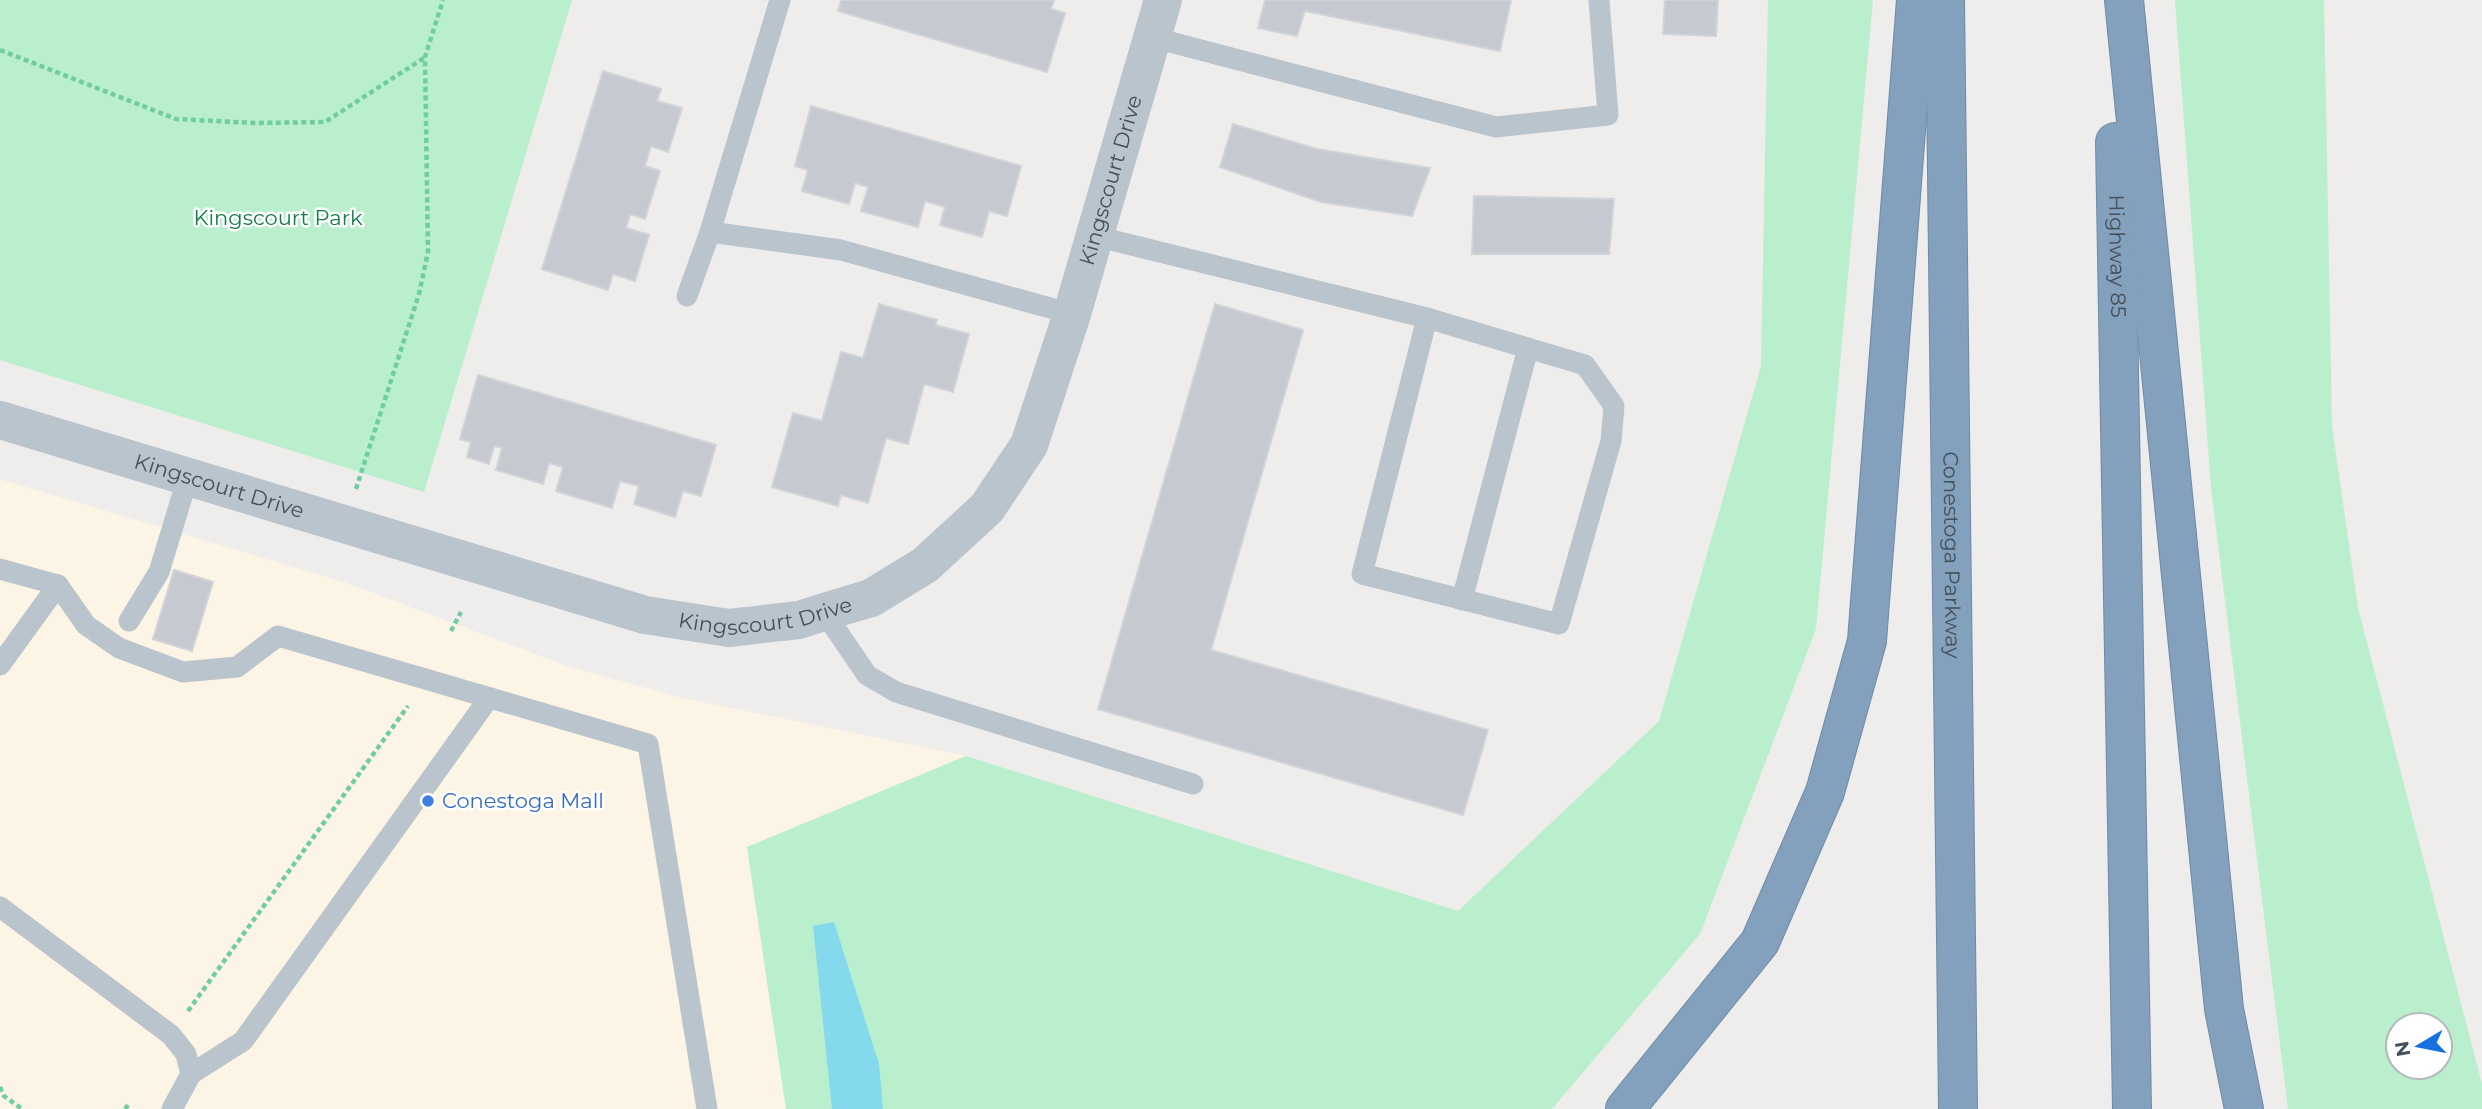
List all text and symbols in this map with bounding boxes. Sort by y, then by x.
street label: Kingscourt Drive [1074,92,1147,268]
street label: Highway 85 [2104,194,2131,318]
park label: Kingscourt Park [193,205,363,230]
street label: Kingscourt Drive [131,448,307,523]
street label: Conestoga Parkway [1938,451,1966,659]
street label: Kingscourt Drive [677,591,855,640]
place label: Conestoga Mall [442,788,604,813]
marker: Conestoga Mall [420,793,436,809]
north arrow [2384,1011,2454,1081]
text: N [2390,1039,2415,1058]

